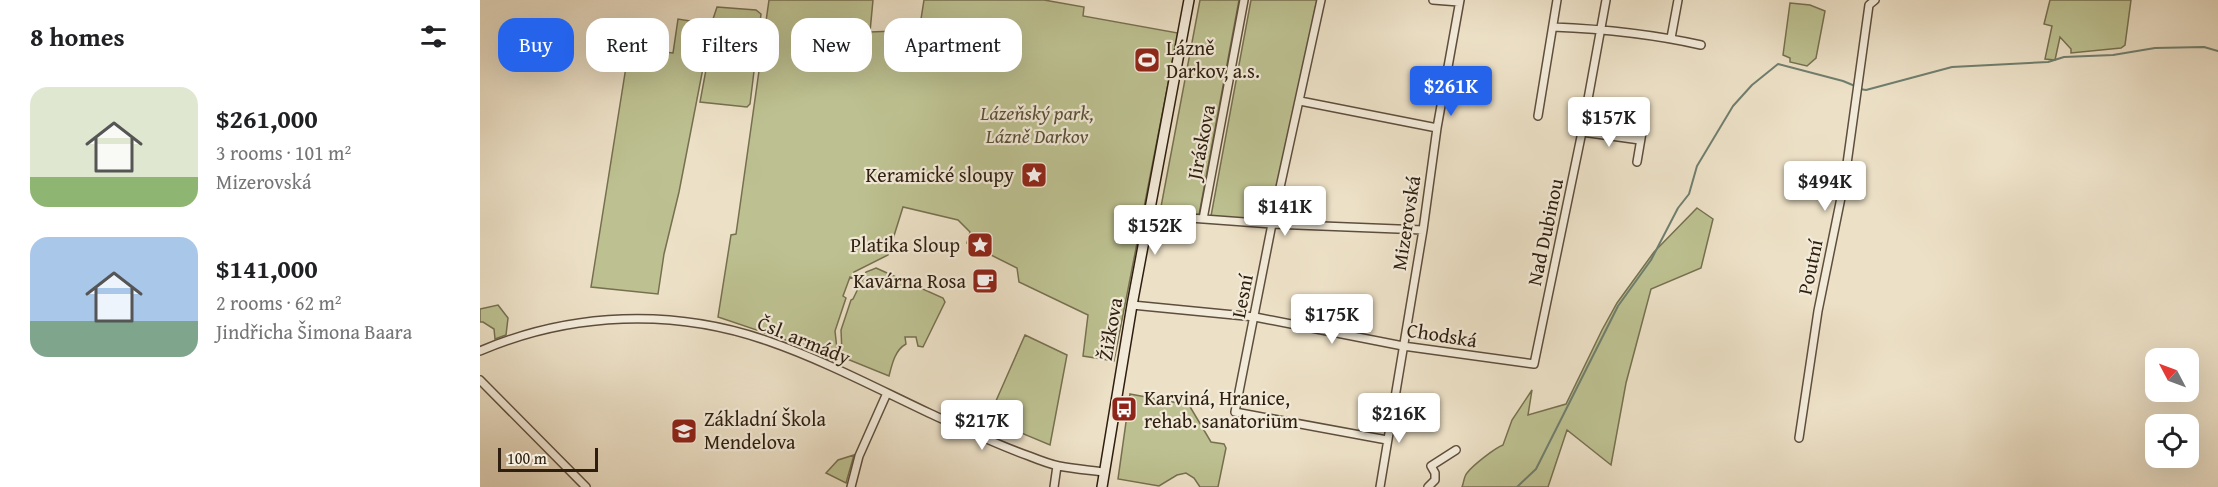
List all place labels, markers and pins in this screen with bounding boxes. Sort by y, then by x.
place label: Lázně Darkov, a.s. [1166,33,1260,85]
sports icon: Lázně Darkov, a.s. [1132,45,1162,75]
pin: $261K [1409,66,1493,117]
pin: $157K [1567,97,1651,148]
place label: Keramické sloupy [865,160,1014,189]
place icon: Keramické sloupy [1019,160,1049,190]
pin: $494K [1783,161,1867,212]
pin: $141K [1243,186,1327,237]
pin: $152K [1113,205,1197,256]
place label: Platika Sloup [850,230,960,259]
place icon: Platika Sloup [965,230,995,260]
place label: Kavárna Rosa [853,266,967,295]
cafe icon: Kavárna Rosa [970,266,1000,296]
pin: $175K [1290,294,1374,345]
place label: Karviná, Hranice, rehab. sanatorium [1144,383,1299,435]
pin: $216K [1357,393,1441,444]
bus stop icon: Karviná, Hranice, rehab. sanatorium [1109,394,1139,424]
pin: $217K [940,400,1024,451]
place label: Základní Škola Mendelova [704,404,827,456]
school or university icon: Základní Škola Mendelova [669,416,699,446]

